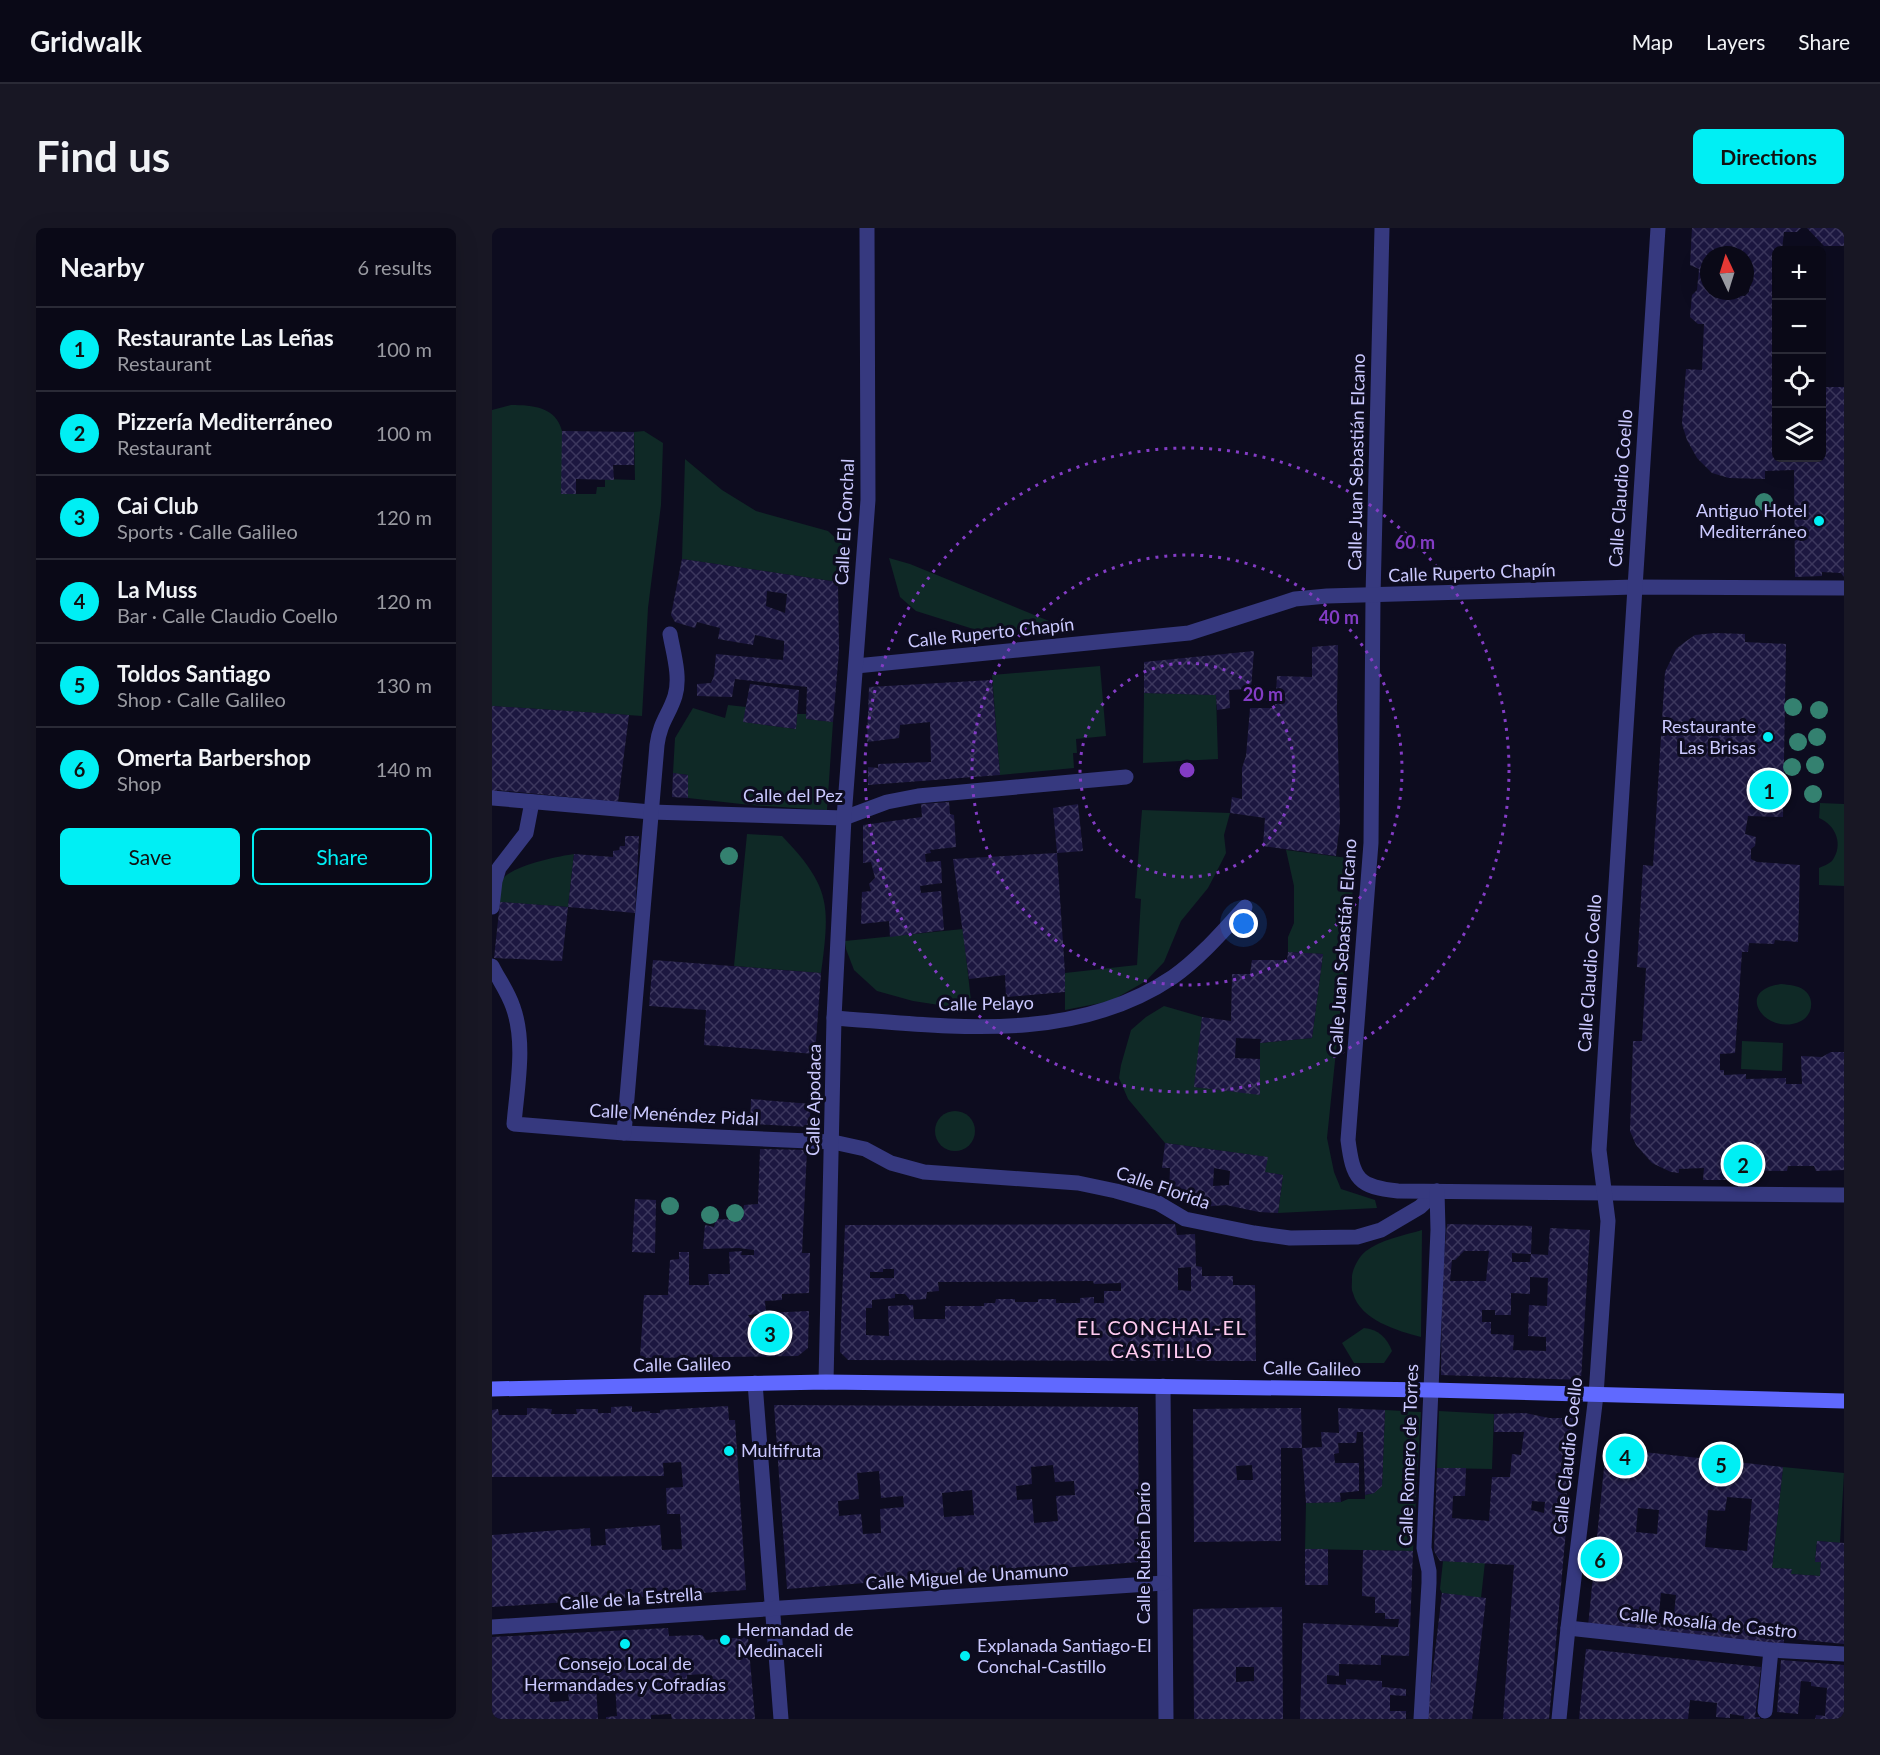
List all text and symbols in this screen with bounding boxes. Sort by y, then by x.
text: Gridwalk [30,24,142,58]
text: Map [1632,29,1673,54]
text: Layers [1706,29,1765,54]
text: Share [1798,29,1850,54]
button: Directions [1693,129,1844,184]
text: Find us [36,131,170,181]
north arrow [1700,246,1754,300]
map controls [1772,246,1826,462]
button: + [1772,246,1826,300]
text: Nearby [60,251,145,283]
text: 6 results [357,255,432,279]
button: − [1772,300,1826,354]
text: Restaurante Las Leñas [117,324,334,351]
text: 1 [74,337,85,361]
text: 100 m [376,337,432,361]
text: Restaurant [117,351,212,375]
street label: Calle Juan Sebastián Elcano [1343,353,1369,571]
button: locate [1772,354,1826,408]
text: Pizzería Mediterráneo [117,408,333,435]
street label: Calle Claudio Coello [1604,408,1636,568]
button: layers [1772,408,1826,462]
text: 2 [74,421,85,445]
text: 100 m [376,421,432,445]
text: Restaurant [117,435,212,459]
street label: Calle El Conchal [830,458,858,586]
text: Cai Club [117,492,199,519]
place label: Antiguo Hotel Mediterráneo [1696,499,1807,542]
text: 3 [74,505,85,529]
text: 120 m [376,505,432,529]
marker: Antiguo Hotel Mediterráneo [1812,514,1826,528]
text: Sports · Calle Galileo [117,519,298,543]
text: 60 m [1395,531,1435,553]
street label: Calle Ruperto Chapín [1388,558,1556,586]
text: La Muss [117,576,197,603]
text: 4 [74,589,85,613]
text: 120 m [376,589,432,613]
text: Bar · Calle Claudio Coello [117,603,338,627]
text: 40 m [1319,606,1359,628]
street label: Calle Ruperto Chapín [907,612,1075,652]
text: Toldos Santiago [117,660,271,687]
text: 5 [74,673,85,697]
text: 130 m [376,673,432,697]
text: 20 m [1243,683,1283,705]
text: Shop · Calle Galileo [117,687,286,711]
place label: Restaurante Las Brisas [1661,715,1756,758]
marker: Restaurante Las Brisas [1761,730,1775,744]
text: Omerta Barbershop [117,744,311,771]
text: 6 [74,757,85,781]
text: 140 m [376,757,432,781]
centre of rings [1177,760,1197,780]
pin: 1 [1750,768,1788,812]
text: Shop [117,771,161,795]
street label: Calle del Pez [743,784,843,806]
button: Save [60,828,240,885]
button: Share [252,828,432,885]
street label: Calle Juan Sebastián Elcano [1323,838,1361,1056]
street label: Calle Claudio Coello [1573,893,1605,1053]
your location [1229,909,1258,938]
street label: Calle Pelayo [938,991,1034,1015]
street label: Calle Apodaca [801,1044,825,1156]
street label: Calle Menéndez Pidal [589,1099,759,1129]
pin: 2 [1724,1142,1762,1186]
street label: Calle Florida [1113,1161,1213,1213]
pin: 3 [750,1310,790,1356]
district label: EL CONCHAL-EL CASTILLO [1077,1315,1247,1362]
street label: Calle Galileo [633,1352,731,1376]
street label: Calle Galileo [1263,1356,1361,1380]
street label: Calle Romero de Torres [1394,1363,1422,1546]
street label: Calle Claudio Coello [1548,1376,1586,1536]
pin: 4 [1606,1434,1644,1478]
place label: Multifruta [741,1439,821,1461]
pin: 5 [1702,1442,1740,1486]
marker: Multifruta [722,1444,736,1458]
street label: Calle Rubén Darío [1132,1482,1154,1624]
pin: 6 [1580,1536,1620,1582]
street label: Calle Miguel de Unamuno [865,1558,1069,1594]
street label: Calle de la Estrella [559,1582,703,1614]
street label: Calle Rosalía de Castro [1618,1602,1798,1642]
place label: Hermandad de Medinaceli [737,1618,854,1661]
marker: Hermandad de Medinaceli [718,1633,732,1647]
place label: Explanada Santiago-El Conchal-Castillo [977,1634,1151,1677]
marker: Consejo Local de Hermandades y Cofradías [618,1637,632,1651]
marker: Explanada Santiago-El Conchal-Castillo [958,1649,972,1663]
place label: Consejo Local de Hermandades y Cofradías [524,1652,726,1695]

